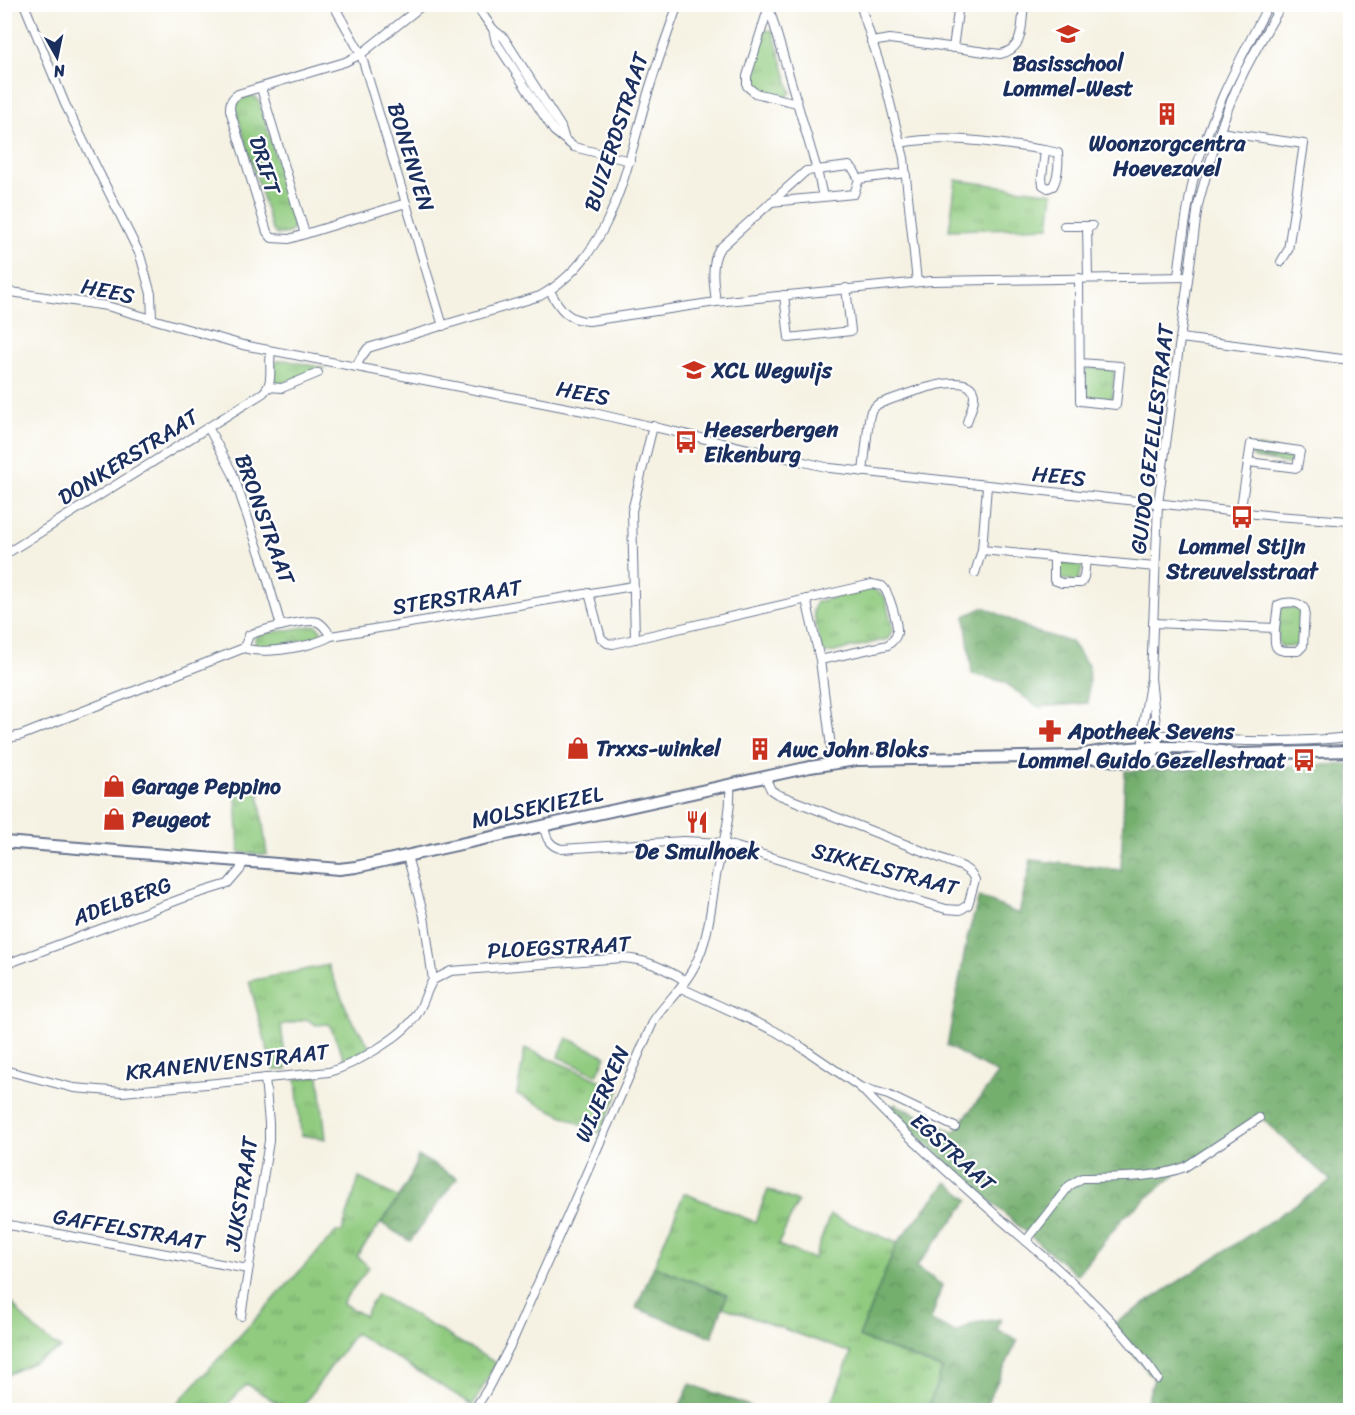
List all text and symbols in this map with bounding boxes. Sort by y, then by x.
school or university icon: Basisschool Lommel-West [1055,21,1081,47]
north arrow [27,27,87,87]
place label: Basisschool Lommel-West [1003,44,1133,108]
street label: BUIZERDSTRAAT [572,46,660,216]
text: N [51,56,68,87]
street label: BONENVEN [376,98,446,217]
building icon: Woonzorgcentra Hoevezavel [1154,101,1180,127]
place label: Woonzorgcentra Hoevezavel [1089,124,1246,188]
street label: DRIFT [238,131,293,201]
street label: HEES [78,266,139,316]
street label: GUIDO GEZELLESTRAAT [1119,320,1186,556]
place label: XCL Wegwijs [710,351,833,390]
school or university icon: XCL Wegwijs [681,357,707,383]
street label: HEES [553,369,613,417]
street label: DONKERSTRAAT [50,397,207,516]
place label: Heeserbergen Eikenburg [703,410,838,474]
bus stop icon: Heeserbergen Eikenburg [673,429,699,455]
street label: BRONSTRAAT [223,448,307,591]
street label: HEES [1030,454,1088,498]
bus stop icon: Lommel Stijn Streuvelsstraat [1229,504,1255,530]
place label: Lommel Stijn Streuvelsstraat [1165,527,1319,591]
street label: STERSTRAAT [390,567,526,626]
place label: Apotheek Sevens [1067,712,1235,751]
pharmacy icon: Apotheek Sevens [1037,718,1063,744]
place label: Trxxs-winkel [596,729,722,768]
place label: Awc John Bloks [777,730,929,769]
shop icon: Trxxs-winkel [565,735,591,761]
building icon: Awc John Bloks [747,736,773,762]
place label: Lommel Guido Gezellestraat [1018,741,1286,780]
bus stop icon: Lommel Guido Gezellestraat [1291,747,1317,773]
place label: Garage Peppino [131,767,281,806]
shop icon: Garage Peppino [101,773,127,799]
street label: MOLSEKIEZEL [468,774,607,840]
place label: Peugeot [132,800,211,839]
shop icon: Peugeot [101,806,127,832]
restaurant icon: De Smulhoek [684,809,710,835]
street label: SIKKELSTRAAT [807,831,964,908]
place label: De Smulhoek [635,832,760,871]
street label: ADELBERG [66,865,177,937]
street label: PLOEGSTRAAT [486,924,633,970]
street label: KRANENVENSTRAAT [123,1032,332,1092]
street label: WIJERKEN [563,1039,641,1149]
street label: EGSTRAAT [901,1103,1006,1202]
street label: JUKSTRAAT [213,1133,269,1255]
street label: GAFFELSTRAAT [50,1197,209,1262]

